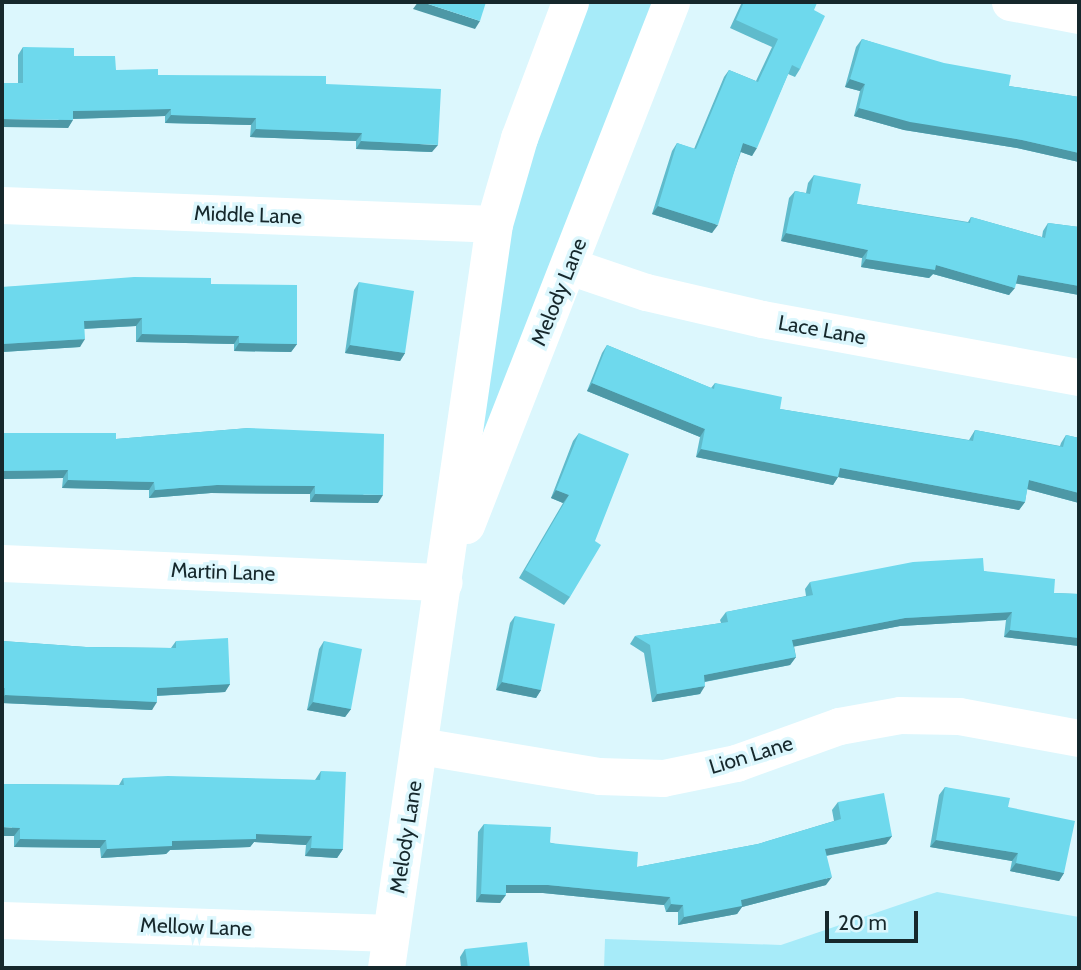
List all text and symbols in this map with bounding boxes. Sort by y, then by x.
street label: Middle Lane [194,201,302,229]
street label: Melody Lane [526,234,592,350]
street label: Lace Lane [776,310,868,350]
street label: Martin Lane [170,558,276,586]
street label: Lion Lane [706,730,796,780]
street label: Melody Lane [385,779,427,895]
scale bar [829,897,922,941]
text: 20 m [838,910,887,935]
street label: Mellow Lane [140,912,252,942]

